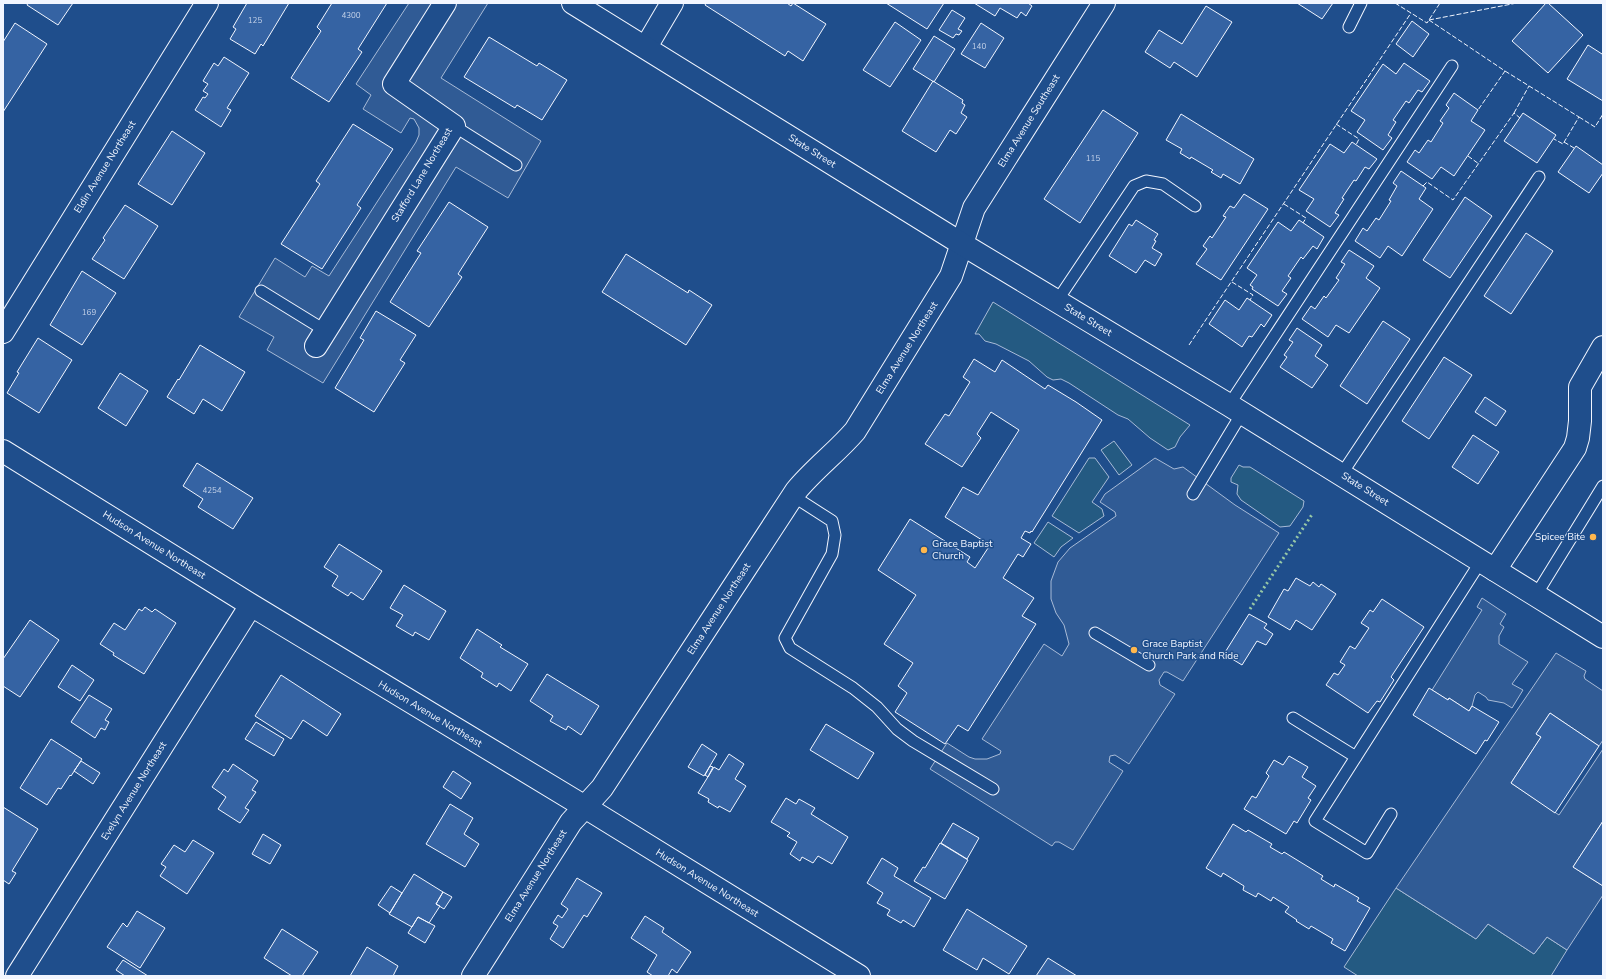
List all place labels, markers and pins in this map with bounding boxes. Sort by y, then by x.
place label: Spicee Bite [1535,530,1585,544]
marker: Spicee Bite [1588,532,1598,542]
place label: Grace Baptist Church [932,537,993,563]
marker: Grace Baptist Church [919,545,929,555]
place label: Grace Baptist Church Park and Ride [1142,637,1239,663]
marker: Grace Baptist Church Park and Ride [1129,645,1139,655]

